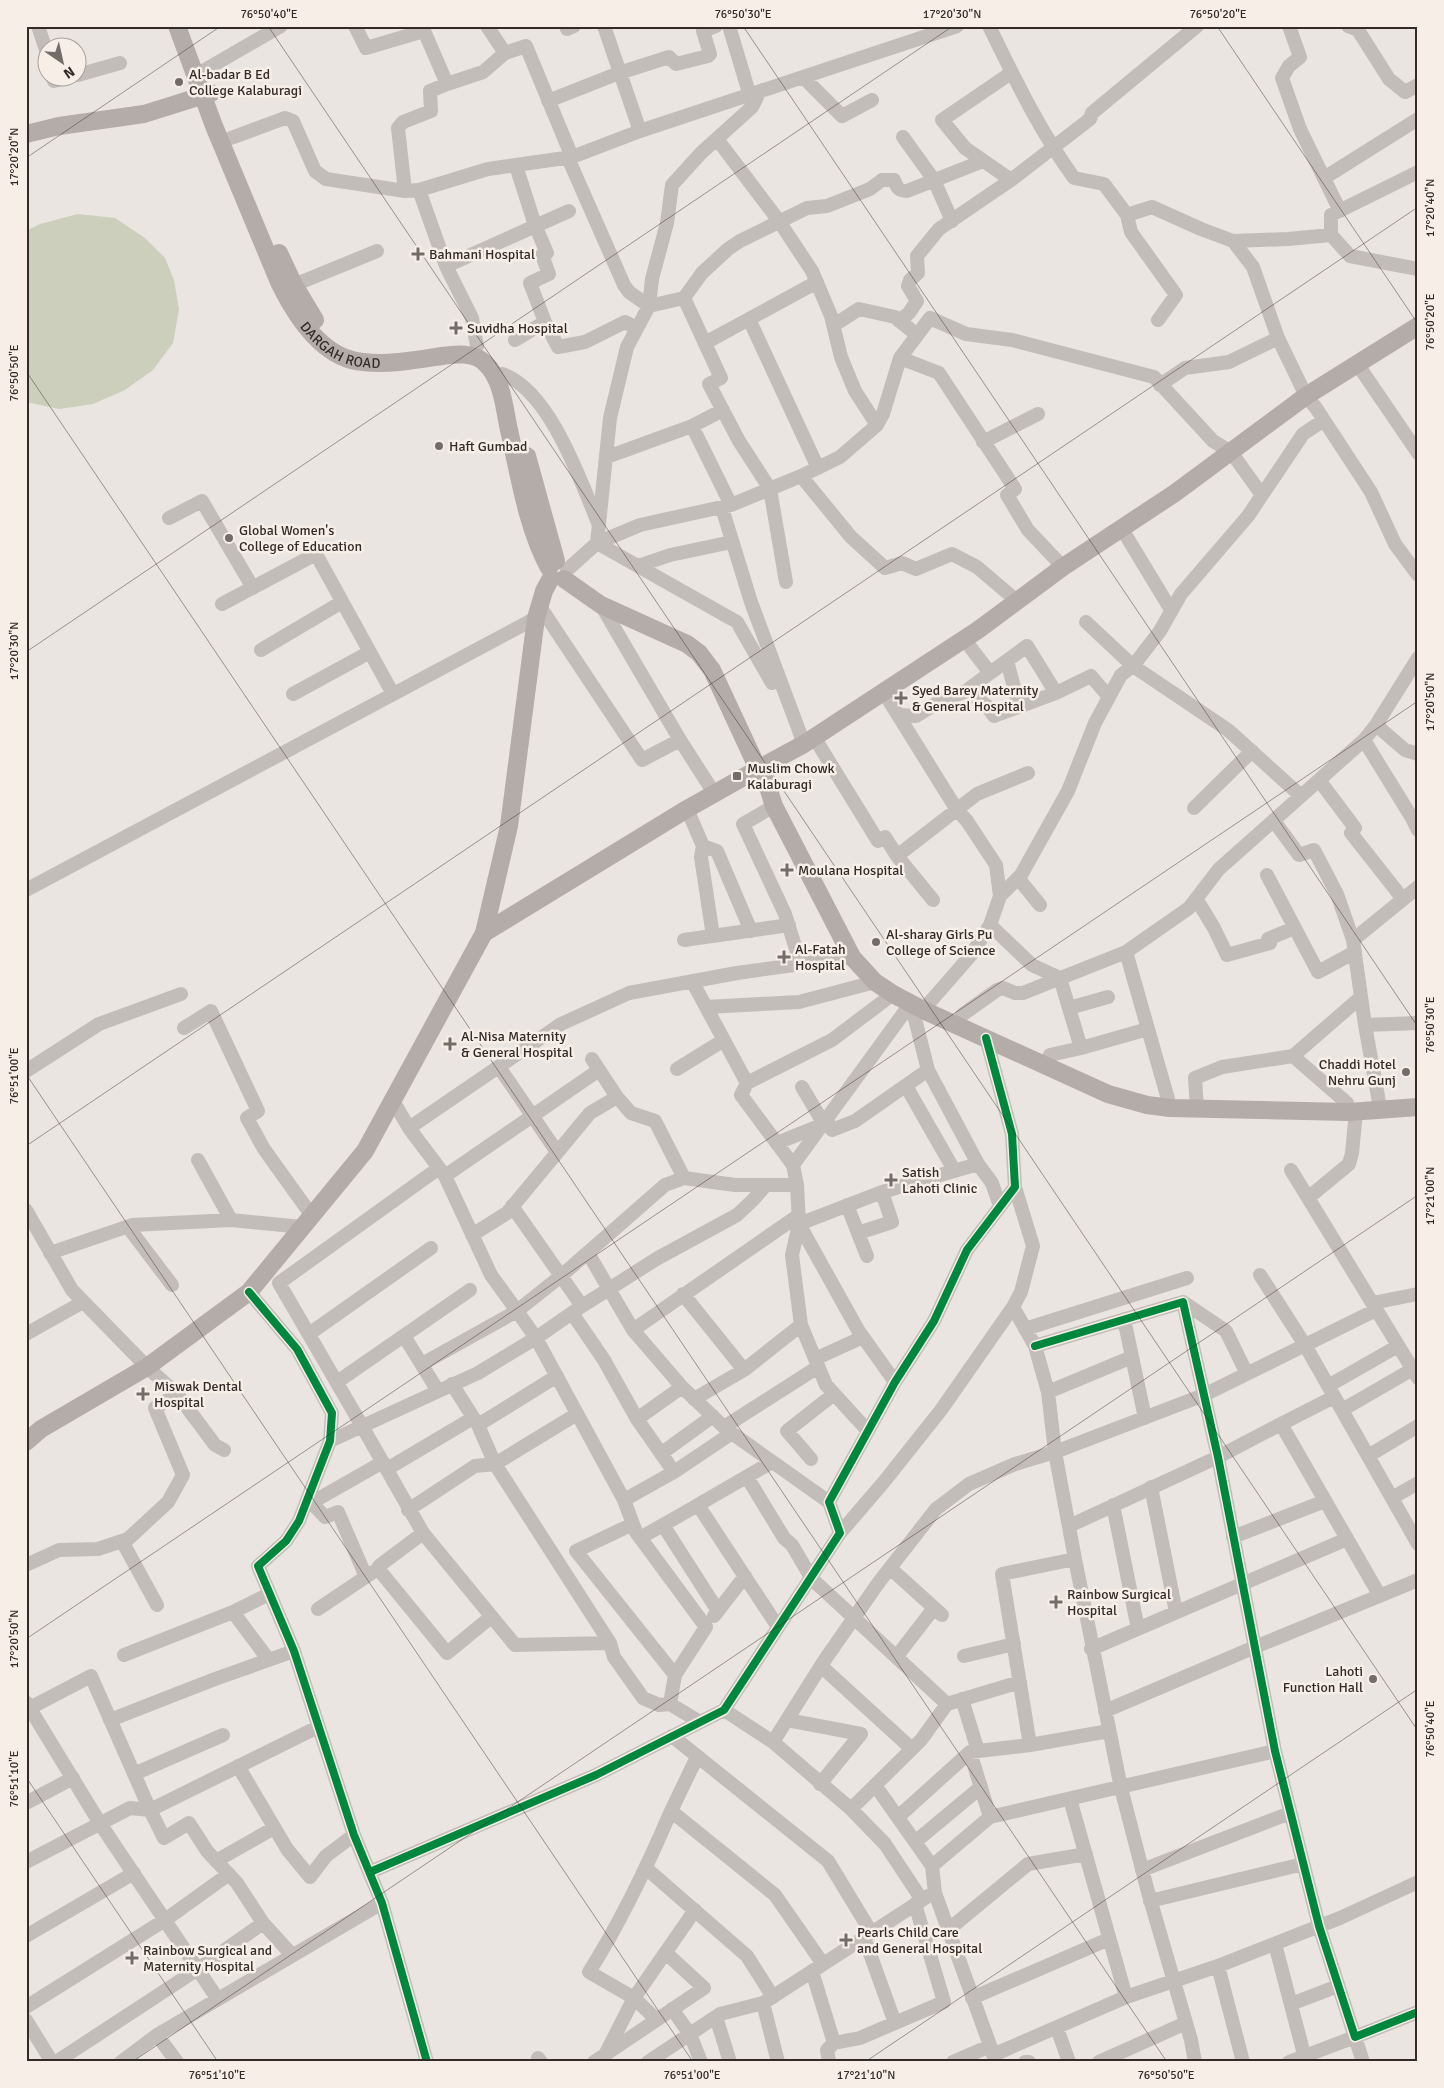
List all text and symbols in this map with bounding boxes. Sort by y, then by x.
text: 76°50'40"E [240,7,298,22]
text: 76°50'30"E [714,7,772,22]
text: 17°20'30"N [923,7,981,22]
text: 76°50'20"E [1189,7,1247,22]
north arrow [38,38,88,88]
text: N [60,63,78,82]
place label: Al-badar B Ed College Kalaburagi [189,66,302,99]
marker: Al-badar B Ed College Kalaburagi [173,76,185,88]
text: 17°20'20"N [7,128,22,186]
text: 17°20'40"N [1423,179,1438,237]
place label: Bahmani Hospital [429,246,535,263]
marker: Bahmani Hospital [411,247,425,261]
text: 76°50'20"E [1423,293,1438,351]
street label: DARGAH ROAD [296,318,381,372]
place label: Suvidha Hospital [467,320,568,337]
marker: Suvidha Hospital [449,321,463,335]
text: 76°50'50"E [7,344,22,402]
place label: Haft Gumbad [449,438,527,455]
marker: Haft Gumbad [433,440,445,452]
place label: Global Women's College of Education [239,522,362,555]
marker: Global Women's College of Education [223,532,235,544]
text: 17°20'30"N [7,622,22,680]
text: 17°20'50"N [1423,673,1438,731]
place label: Syed Barey Maternity & General Hospital [912,682,1039,715]
marker: Syed Barey Maternity & General Hospital [894,691,908,705]
place label: Muslim Chowk Kalaburagi [747,760,835,793]
marker: Muslim Chowk Kalaburagi [731,770,743,782]
place label: Moulana Hospital [798,862,903,879]
marker: Moulana Hospital [780,863,794,877]
place label: Al-sharay Girls Pu College of Science [886,926,996,959]
marker: Al-sharay Girls Pu College of Science [870,936,882,948]
place label: Al-Fatah Hospital [795,941,846,974]
marker: Al-Fatah Hospital [777,950,791,964]
text: 76°50'30"E [1423,996,1438,1054]
place label: Al-Nisa Maternity & General Hospital [461,1028,573,1061]
marker: Al-Nisa Maternity & General Hospital [443,1037,457,1051]
text: 76°51'00"E [7,1047,22,1105]
place label: Chaddi Hotel Nehru Gunj [1319,1056,1396,1089]
marker: Chaddi Hotel Nehru Gunj [1400,1066,1412,1078]
place label: Satish Lahoti Clinic [902,1164,978,1197]
text: 17°21'00"N [1423,1167,1438,1225]
marker: Satish Lahoti Clinic [884,1173,898,1187]
place label: Miswak Dental Hospital [154,1378,242,1411]
marker: Miswak Dental Hospital [136,1387,150,1401]
place label: Rainbow Surgical Hospital [1067,1586,1171,1619]
marker: Rainbow Surgical Hospital [1049,1595,1063,1609]
text: 17°20'50"N [7,1610,22,1668]
place label: Lahoti Function Hall [1283,1663,1363,1696]
marker: Lahoti Function Hall [1367,1673,1379,1685]
text: 76°50'40"E [1423,1700,1438,1758]
text: 76°51'10"E [7,1750,22,1808]
place label: Pearls Child Care and General Hospital [857,1924,982,1957]
marker: Pearls Child Care and General Hospital [839,1933,853,1947]
place label: Rainbow Surgical and Maternity Hospital [143,1942,272,1975]
marker: Rainbow Surgical and Maternity Hospital [125,1951,139,1965]
text: 76°51'10"E [188,2068,246,2083]
text: 76°51'00"E [663,2068,721,2083]
text: 17°21'10"N [837,2068,895,2083]
text: 76°50'50"E [1137,2068,1195,2083]

